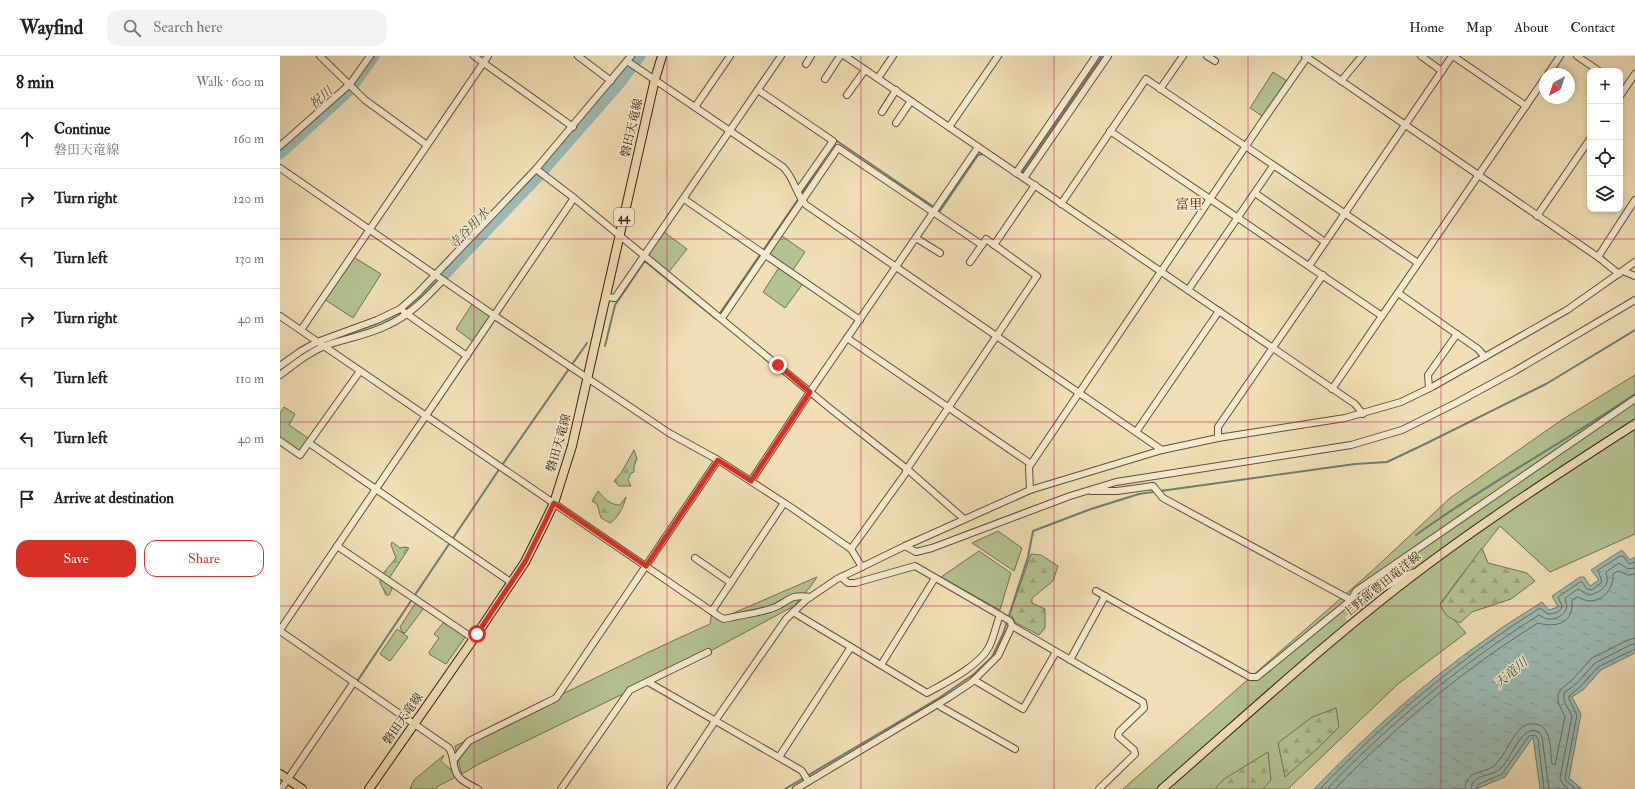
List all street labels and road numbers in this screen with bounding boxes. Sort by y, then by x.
street label: 磐田天竜線 [618,97,646,159]
road number: 44 [614,208,634,226]
street label: 磐田天竜線 [544,412,574,474]
street label: 上野部豊田竜洋線 [1340,549,1424,621]
street label: 磐田天竜線 [380,690,426,748]

